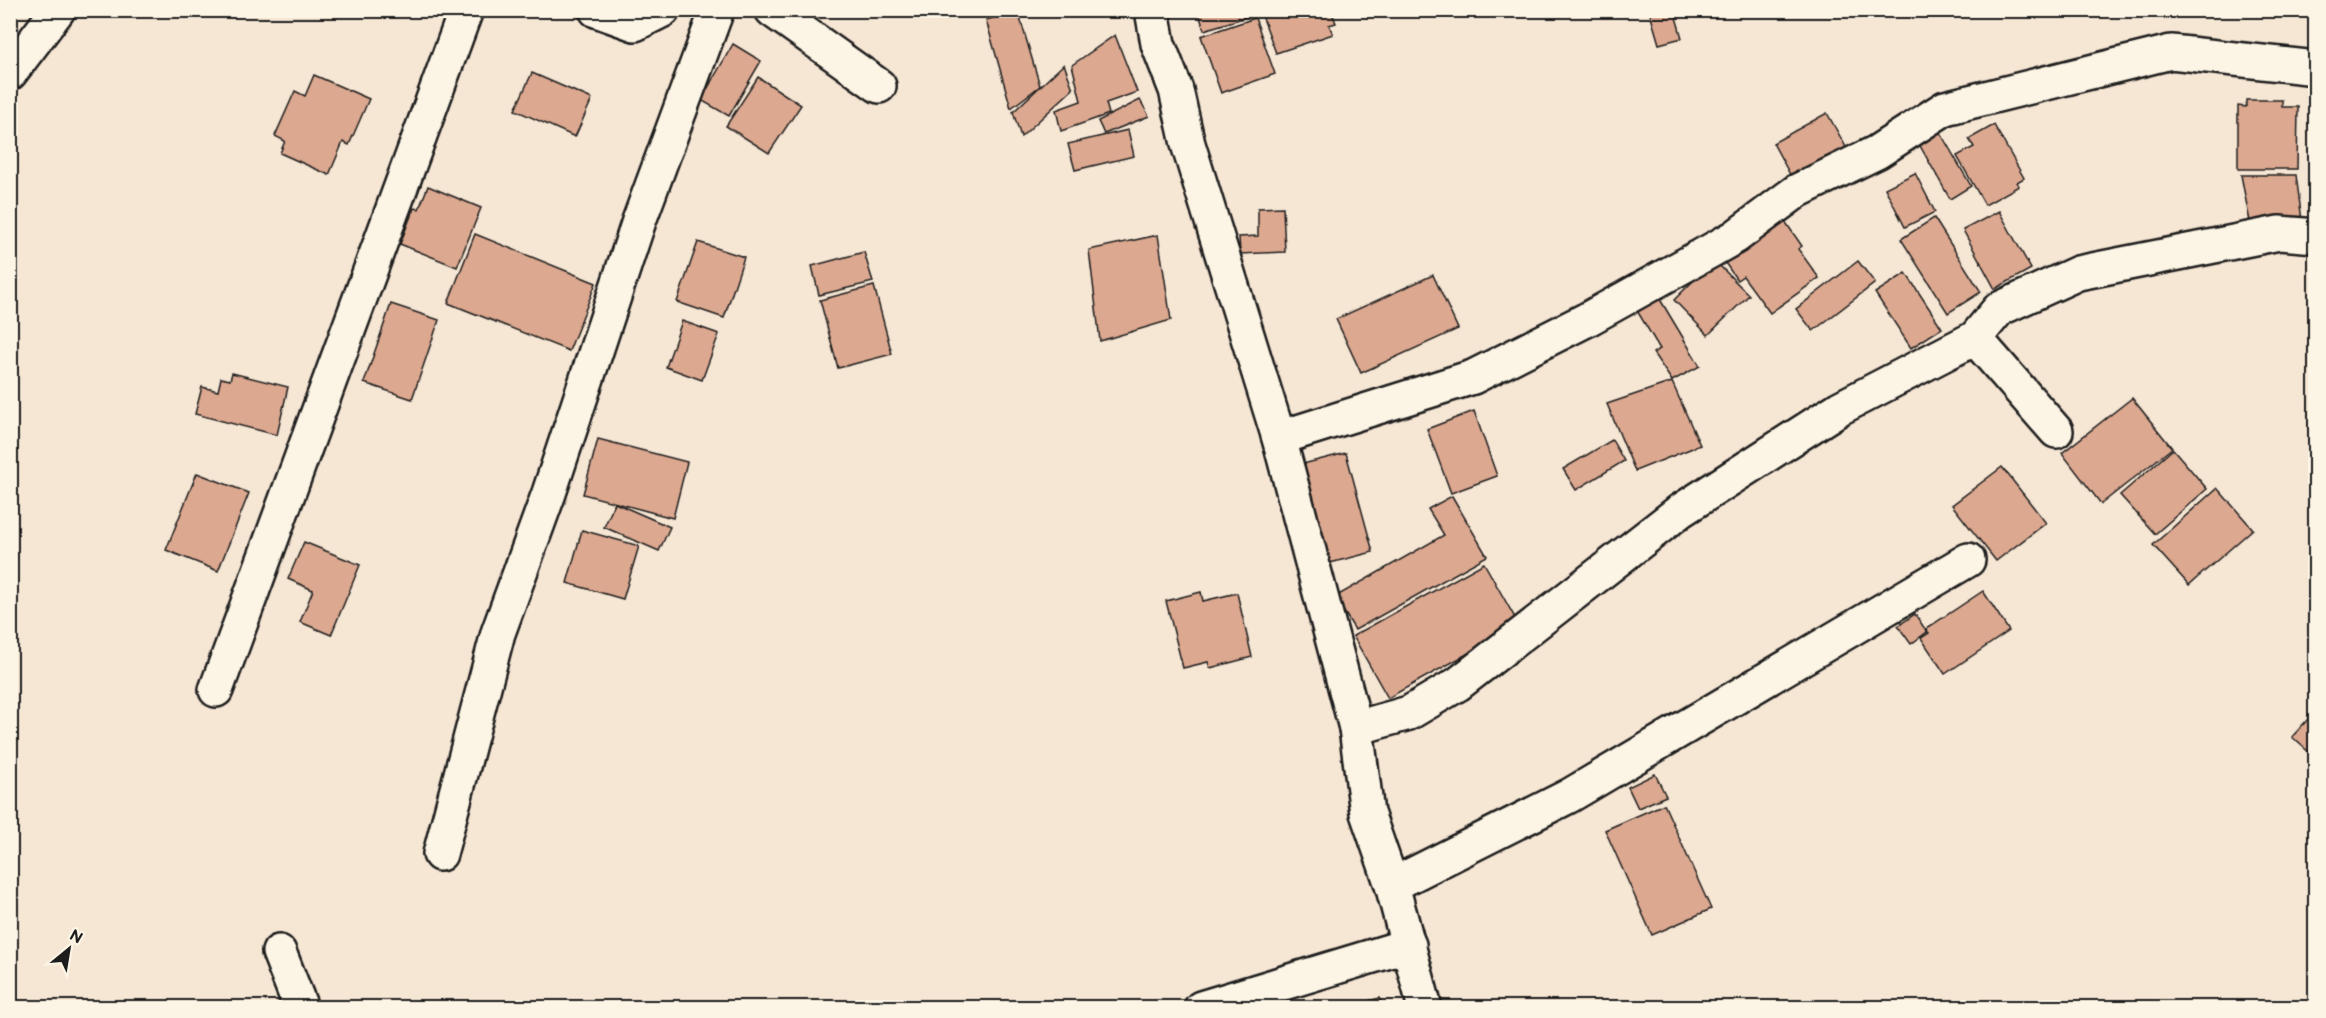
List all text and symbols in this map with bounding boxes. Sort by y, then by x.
north arrow [39,919,99,979]
text: N [66,926,86,949]

